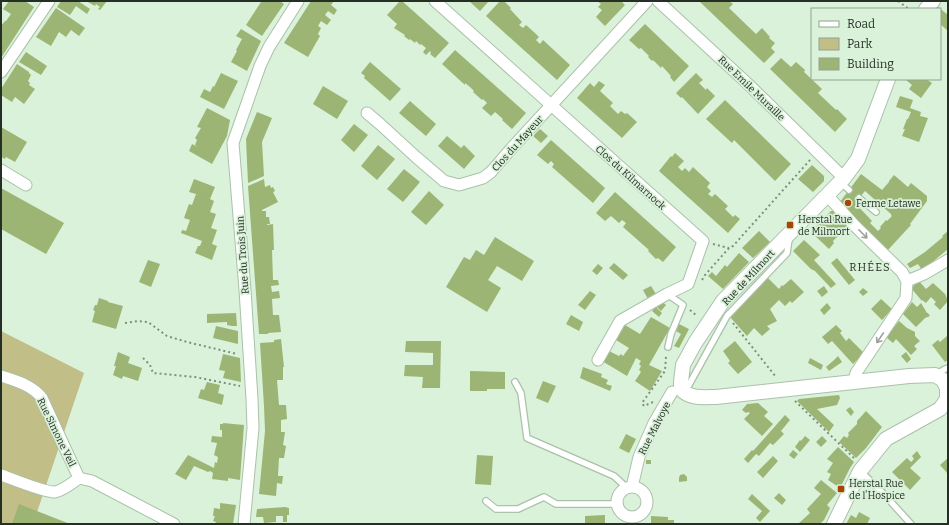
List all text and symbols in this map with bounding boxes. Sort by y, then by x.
legend [811,8,941,80]
text: Road [847,17,875,31]
text: Park [847,37,873,51]
street label: Rue Emile Muraille [715,54,787,124]
text: Building [847,57,894,71]
street label: Clos du Mayeur [490,113,546,174]
street label: Clos du Kilmarnock [593,143,668,213]
marker: Ferme Letawe [843,198,853,208]
place label: Ferme Letawe [856,198,921,210]
place label: Herstal Rue de Milmort [798,214,852,238]
street label: Rue du Trois Juin [234,215,252,294]
marker: Herstal Rue de Milmort [785,220,795,230]
one-way arrow [858,229,868,239]
street label: Rue de Milmort [720,247,778,308]
district label: RHÉES [849,260,891,274]
one-way arrow [875,332,883,344]
street label: Rue Simone Veil [34,396,78,469]
street label: Rue Malvoye [636,400,673,457]
place label: Herstal Rue de l'Hospice [849,478,905,502]
marker: Herstal Rue de l'Hospice [836,484,846,494]

